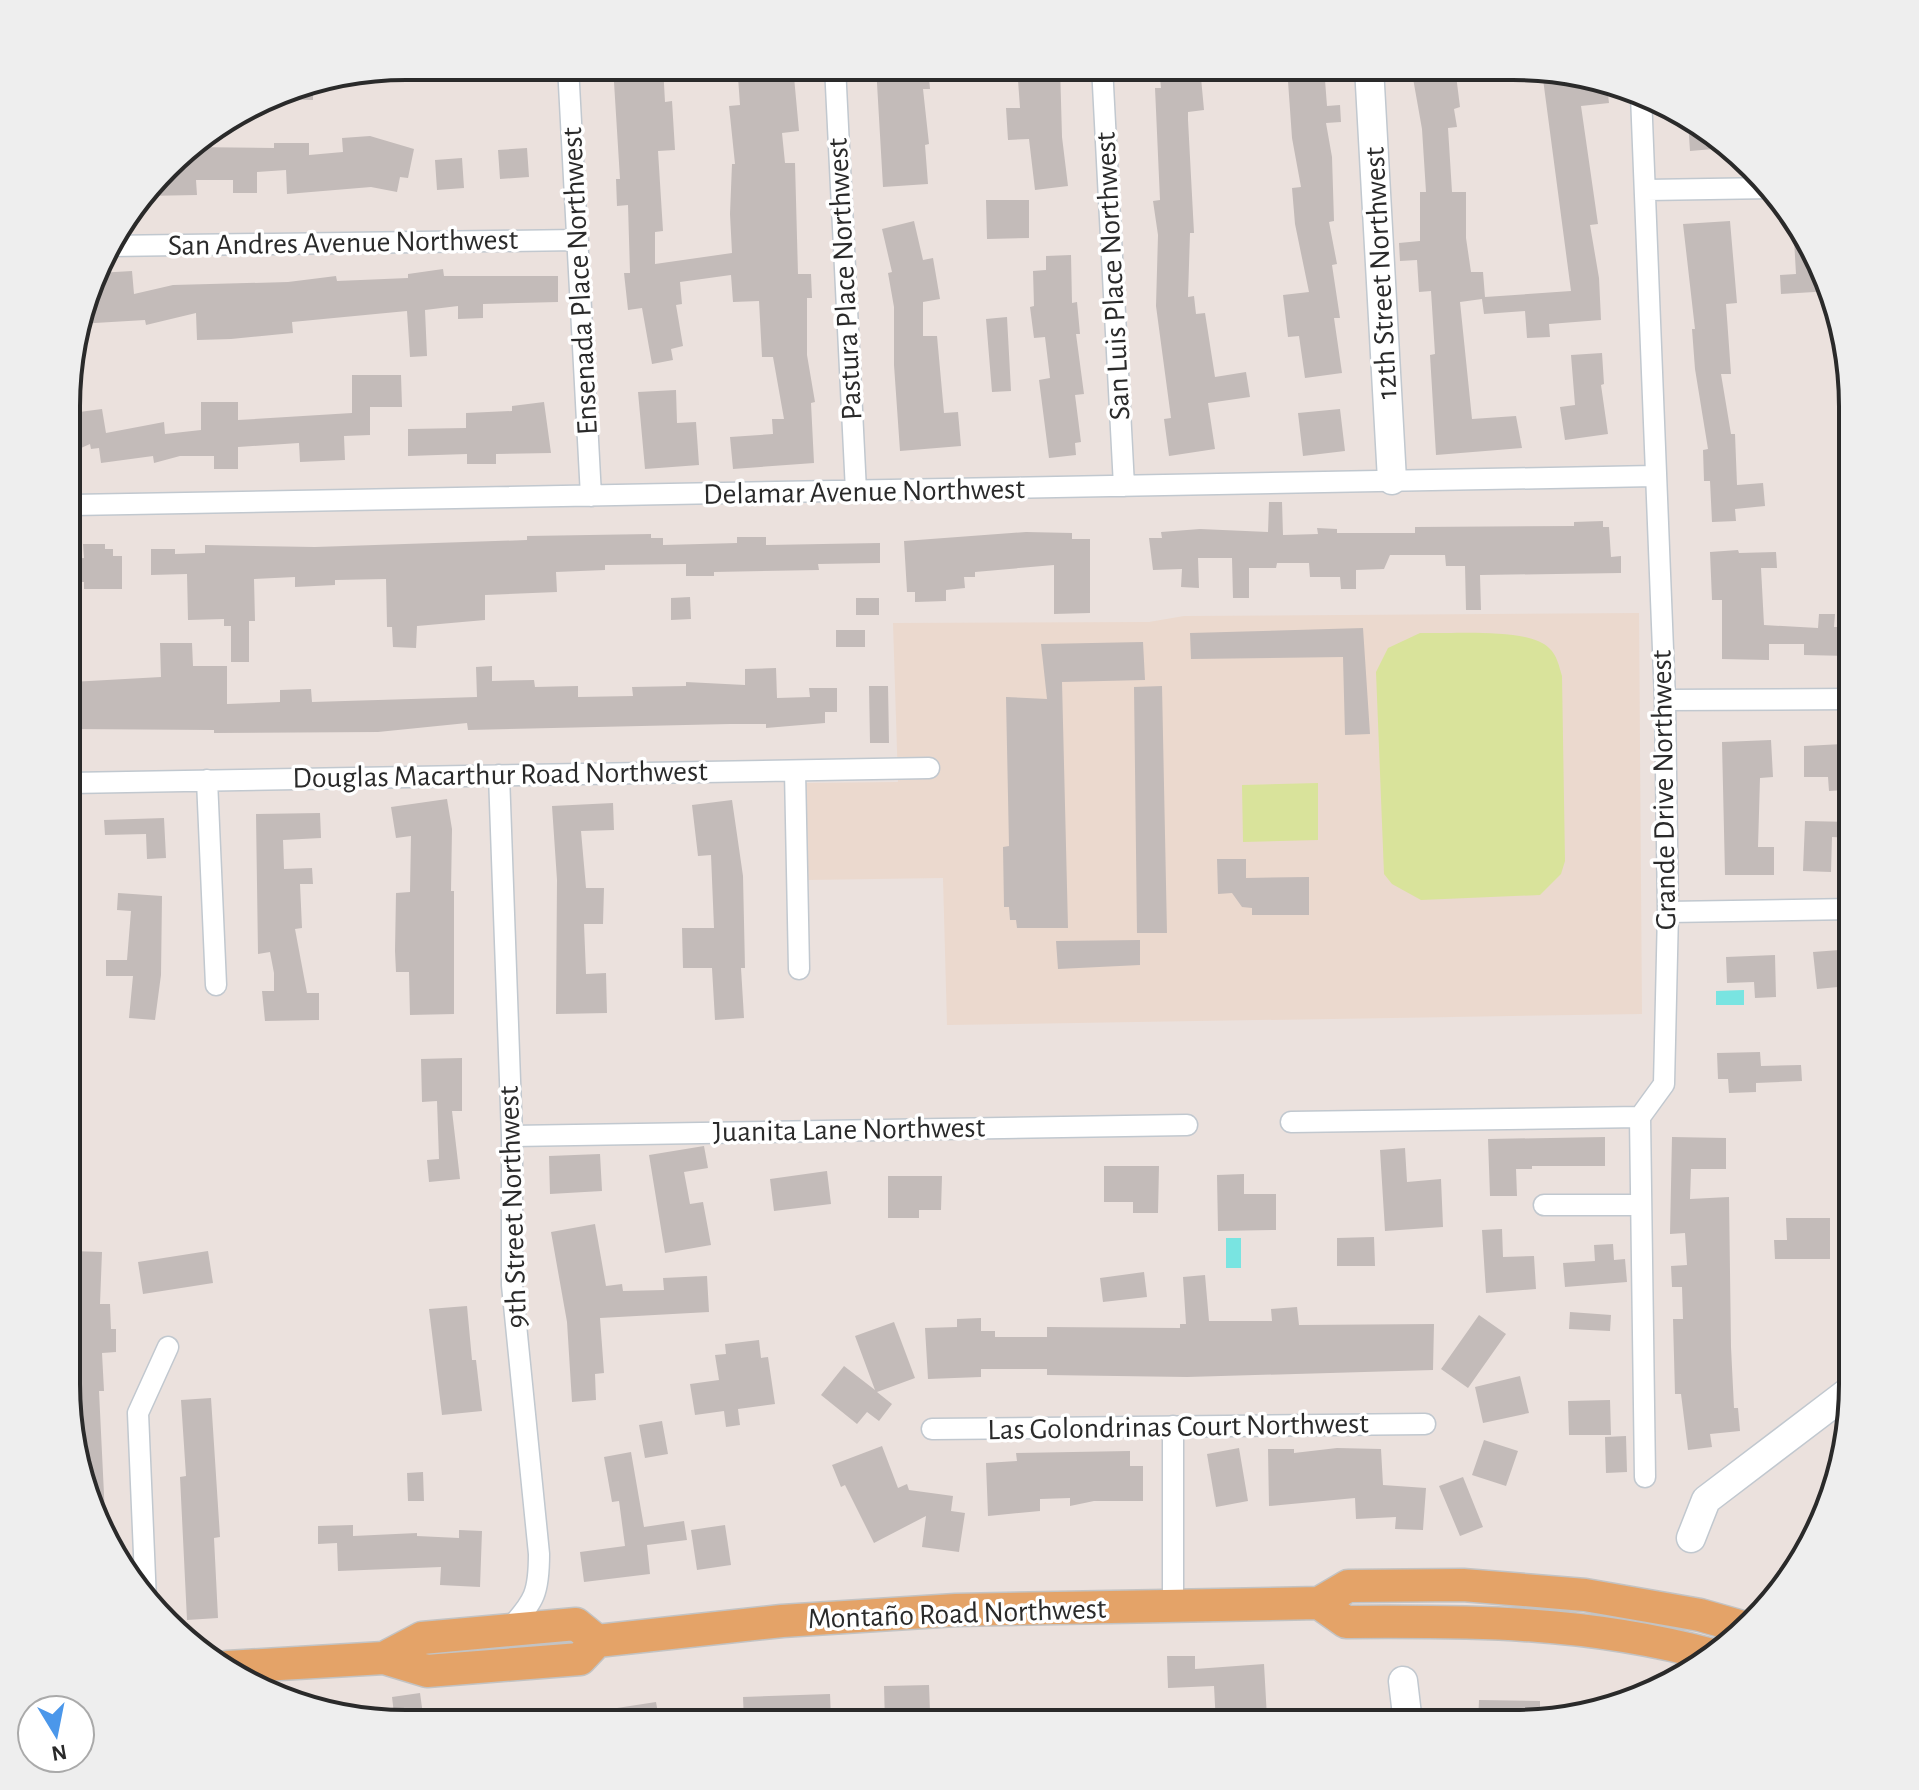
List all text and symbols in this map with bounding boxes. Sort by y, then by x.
street label: Ensenada Place Northwest [557,126,603,436]
street label: San Luis Place Northwest [1090,131,1136,421]
street label: Pastura Place Northwest [823,137,867,421]
street label: 12th Street Northwest [1359,146,1403,400]
street label: San Andres Avenue Northwest [168,225,519,261]
street label: Delamar Avenue Northwest [703,474,1026,510]
street label: Grande Drive Northwest [1647,649,1681,930]
street label: Douglas Macarthur Road Northwest [292,756,708,794]
street label: 9th Street Northwest [494,1085,532,1329]
street label: Juanita Lane Northwest [713,1113,986,1147]
street label: Las Golondrinas Court Northwest [987,1409,1369,1445]
street label: Montaño Road Northwest [807,1594,1107,1634]
north arrow [16,1694,96,1774]
text: N [50,1741,69,1765]

